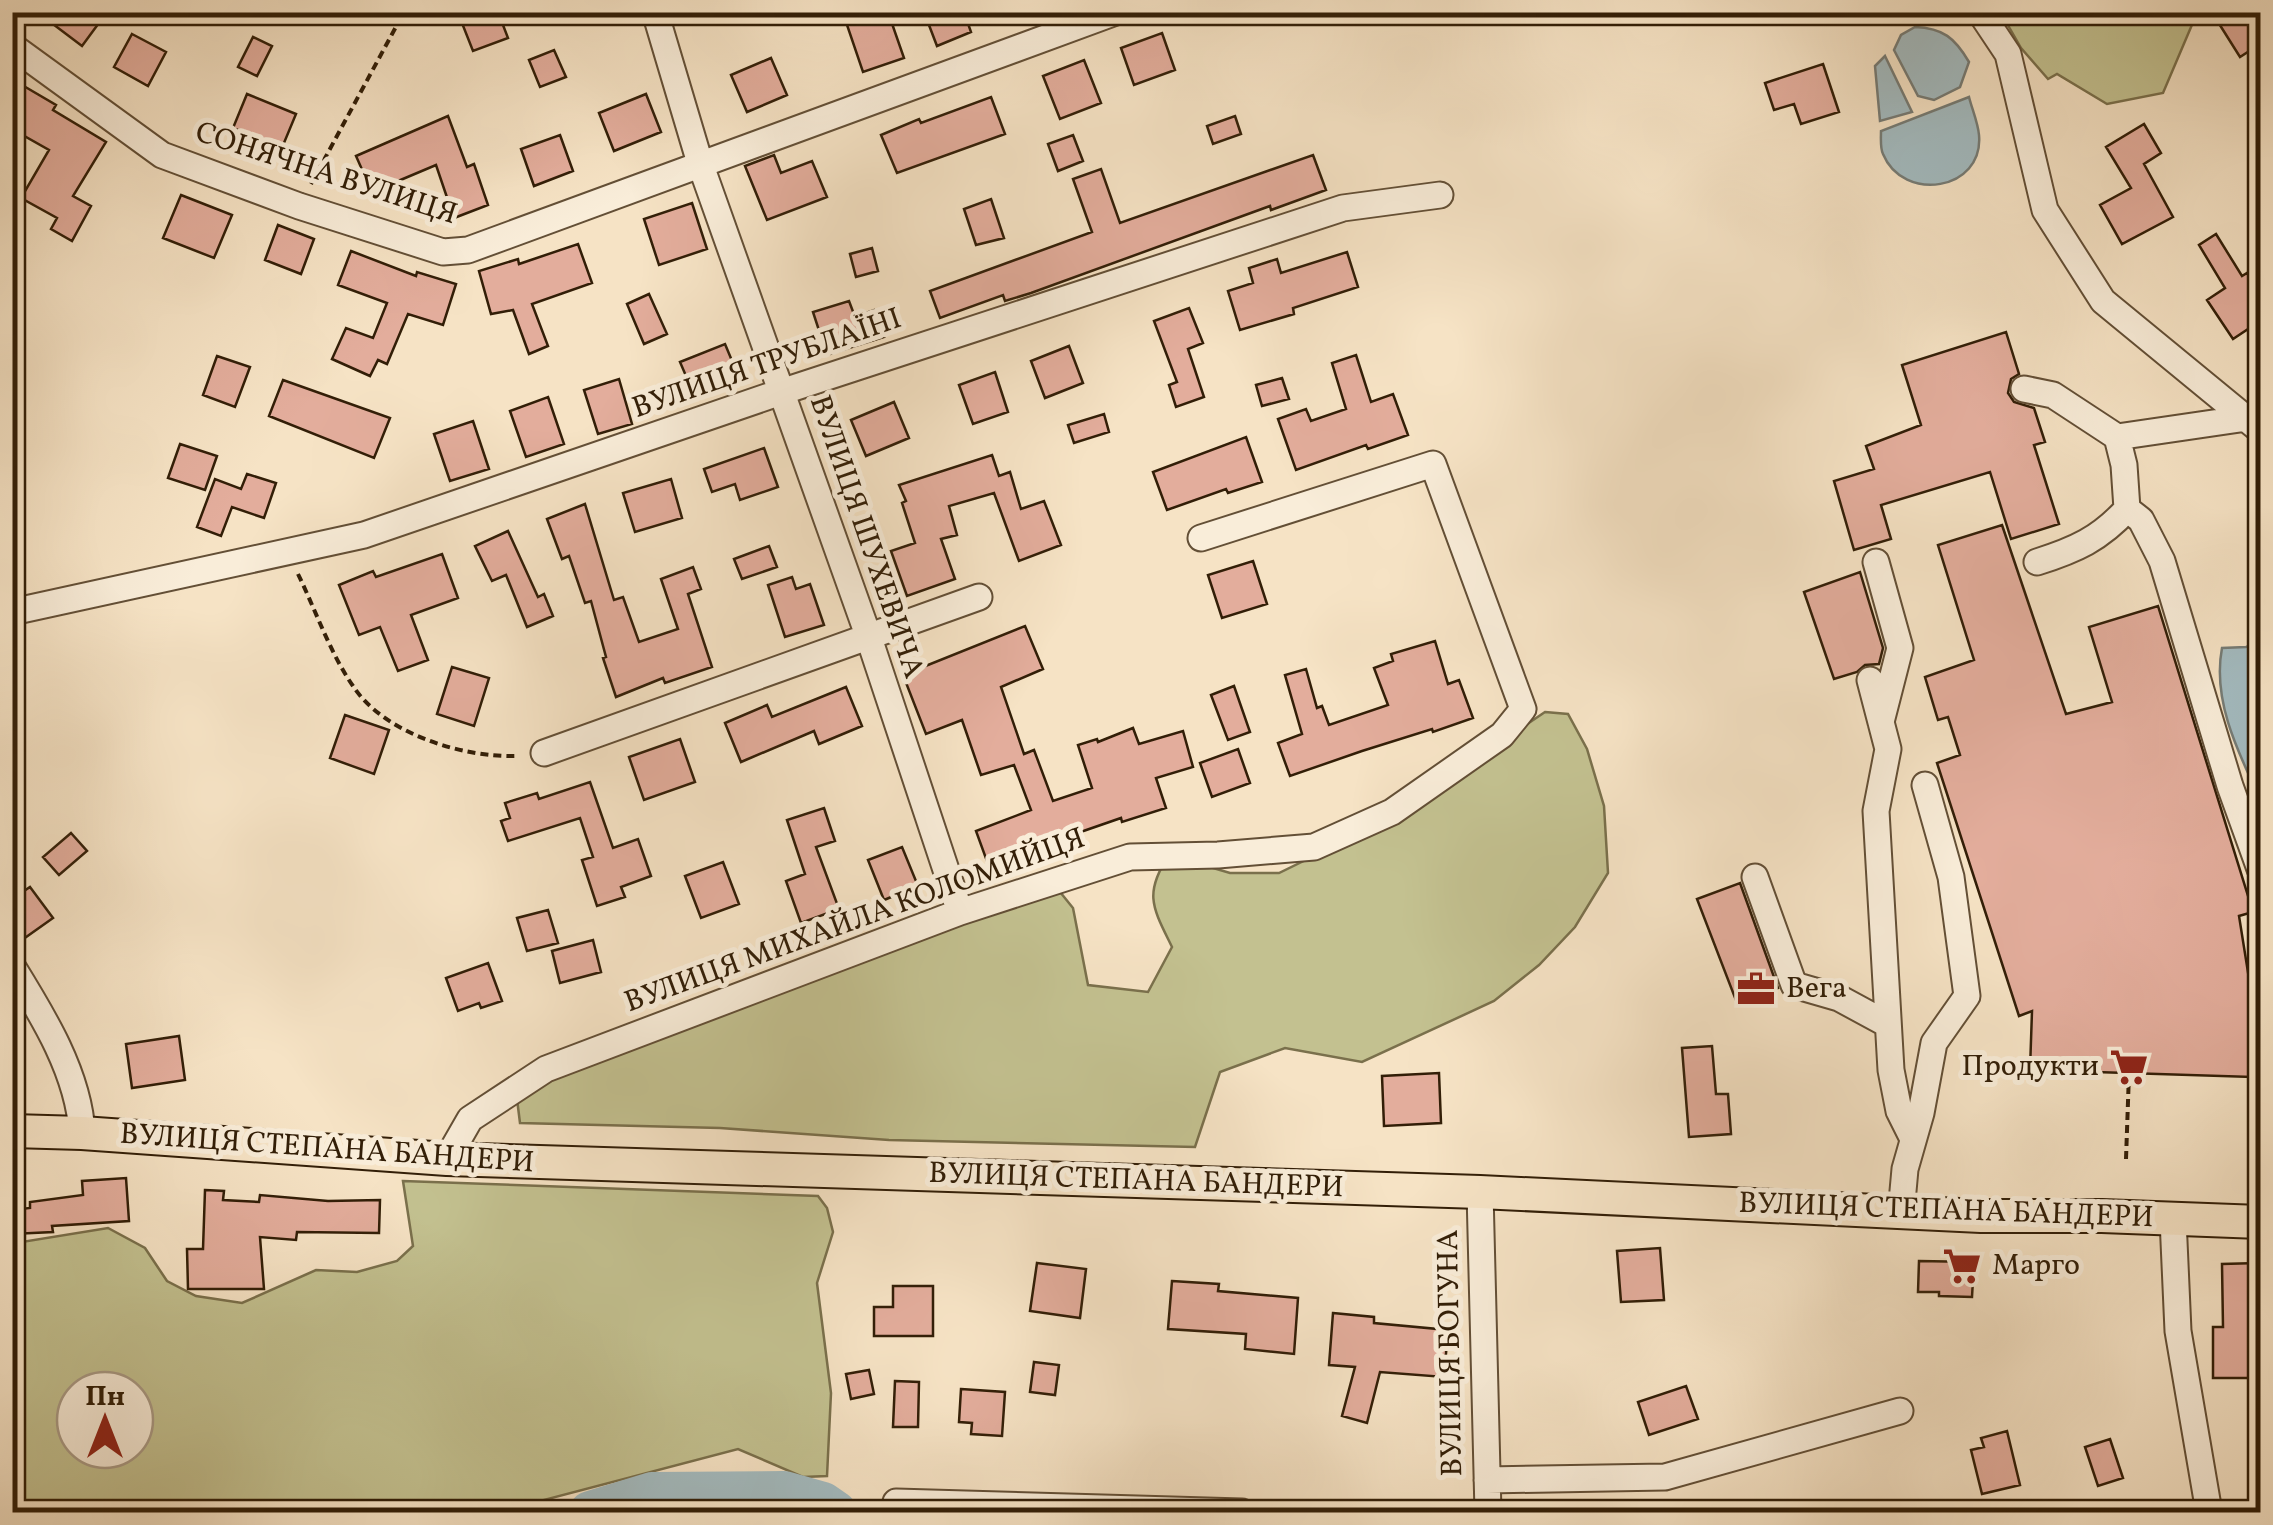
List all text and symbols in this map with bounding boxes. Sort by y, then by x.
street label: СОНЯЧНА ВУЛИЦЯ [190,112,462,236]
street label: ВУЛИЦЯ ТРУБЛАЇНІ [627,298,907,430]
street label: ВУЛИЦЯ ШУХЕВИЧА [798,390,934,684]
street label: ВУЛИЦЯ МИХАЙЛА КОЛОМИЙЦЯ [619,818,1091,1024]
office icon: Вега [1735,968,1777,1010]
place label: Вега [1786,968,1847,1010]
place label: Продукти [1961,1046,2099,1088]
supermarket icon: Продукти [2108,1046,2150,1088]
street label: ВУЛИЦЯ СТЕПАНА БАНДЕРИ [118,1114,536,1184]
street label: ВУЛИЦЯ СТЕПАНА БАНДЕРИ [928,1153,1344,1209]
street label: ВУЛИЦЯ СТЕПАНА БАНДЕРИ [1738,1183,2154,1239]
street label: ВУЛИЦЯ БОГУНА [1428,1229,1474,1477]
supermarket icon: Марго [1941,1245,1983,1287]
place label: Марго [1992,1245,2080,1287]
north arrow [55,1370,155,1470]
text: Пн [85,1378,125,1417]

